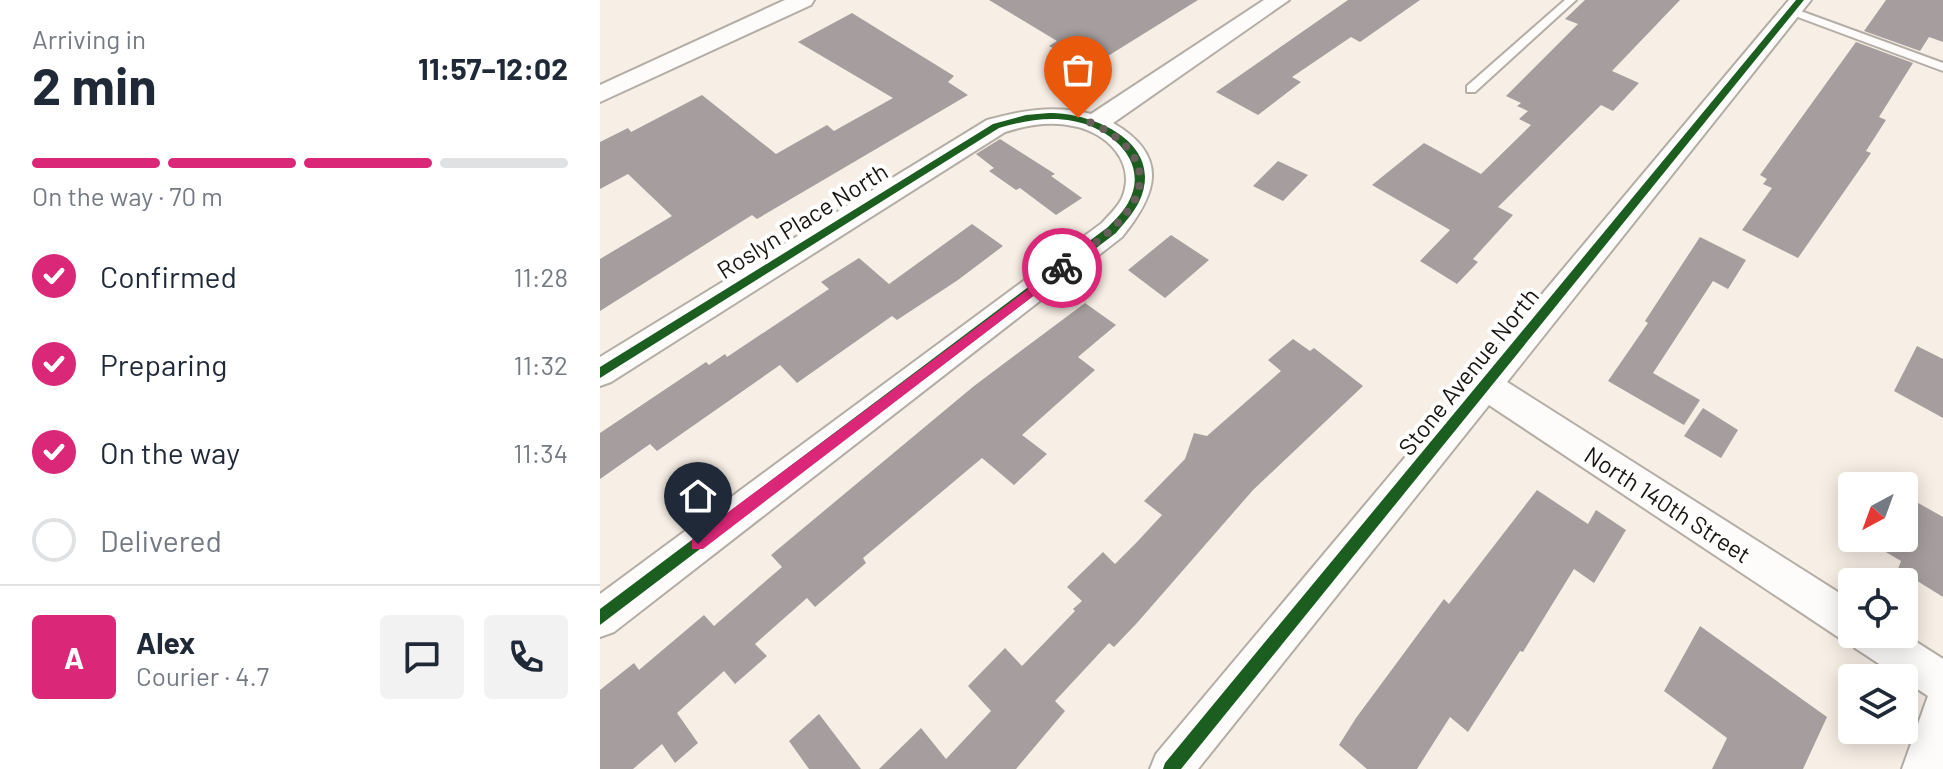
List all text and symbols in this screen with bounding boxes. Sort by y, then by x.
text: Arriving in [32,23,146,54]
pin [1044,36,1112,118]
icon: bag [1056,48,1100,92]
text: 11:57–12:02 [418,50,568,86]
text: 2 min [32,53,157,115]
street label: Roslyn Place North [711,156,893,284]
text: On the way · 70 m [32,180,223,211]
courier [1022,228,1102,308]
icon: bike [1040,246,1084,290]
icon: check [32,254,76,298]
text: Confirmed [100,258,237,294]
text: 11:28 [513,261,568,292]
street label: Stone Avenue North [1392,281,1544,461]
icon: check [32,342,76,386]
text: Preparing [100,346,227,382]
text: 11:32 [514,349,568,380]
icon: check [32,430,76,474]
text: On the way [100,434,240,470]
text: 11:34 [513,437,568,468]
street label: North 140th Street [1580,440,1756,568]
pin [664,462,732,544]
north arrow [1838,472,1918,552]
map controls [1838,472,1918,744]
icon: home [676,474,720,518]
text: Delivered [100,522,222,558]
button: locate [1838,568,1918,648]
button: chat [380,615,464,699]
button: phone [484,615,568,699]
text: Alex [136,624,195,660]
text: A [64,639,84,675]
text: Courier · 4.7 [136,660,269,691]
button: layers [1838,664,1918,744]

